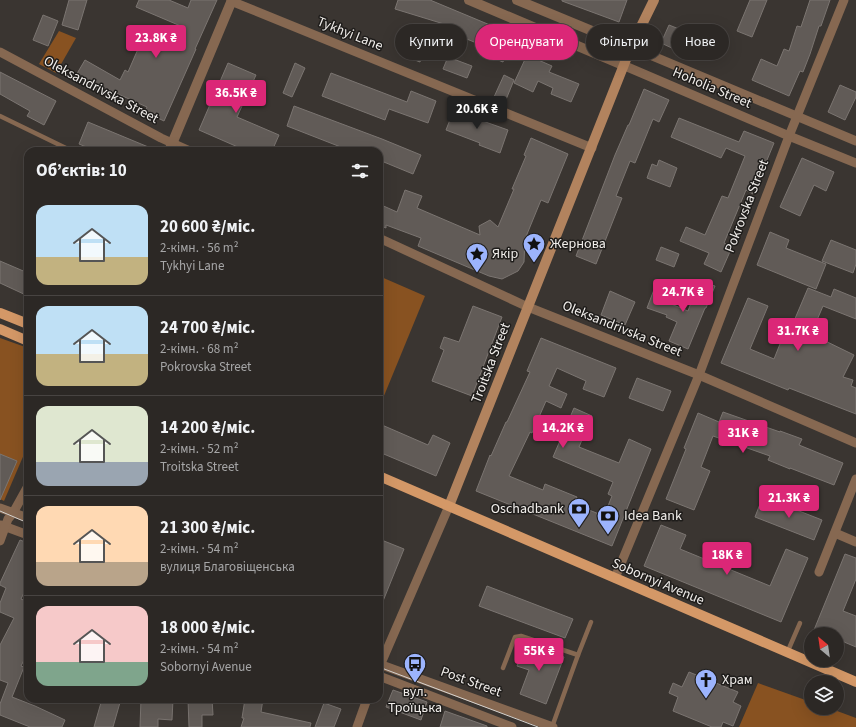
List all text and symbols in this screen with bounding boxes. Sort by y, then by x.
street label: Tykhyi Lane [314,12,386,56]
chip: Купити [395,24,467,60]
chip: Орендувати [475,24,578,60]
chip: Фільтри [586,24,663,60]
chip: Нове [671,24,729,60]
pin: 23.8K ₴ [119,25,193,59]
text: 23.8K ₴ [135,29,177,47]
street label: Oleksandrivska Street [40,51,162,129]
street label: Hoholia Street [669,62,755,114]
pin: 36.5K ₴ [199,80,273,114]
text: 36.5K ₴ [215,84,257,102]
pin: 20.6K ₴ [440,96,514,130]
text: 20.6K ₴ [456,100,498,118]
street label: Pokrovska Street [720,156,774,256]
text: Об’єктів: 10 [36,159,127,183]
icon: filters [349,160,371,182]
text: 20 600 ₴/міс. [160,215,255,239]
icon: home [68,221,116,269]
place icon: Жернова [521,231,547,264]
place label: Жернова [550,234,606,254]
text: 2-кімн. · 56 m² [160,239,238,257]
place icon: Якір [464,241,490,274]
place label: Якір [492,244,519,264]
text: Tykhyi Lane [160,257,224,275]
pin: 24.7K ₴ [646,279,720,313]
text: 24.7K ₴ [662,283,704,301]
street label: Oleksandrivska Street [559,296,685,362]
text: 24 700 ₴/міс. [160,316,255,340]
pin: 31.7K ₴ [761,318,835,352]
street label: Troitska Street [466,320,516,406]
icon: home [68,322,116,370]
text: 31.7K ₴ [777,322,819,340]
text: 2-кімн. · 68 m² [160,340,238,358]
text: Pokrovska Street [160,358,251,376]
pin: 14.2K ₴ [526,415,600,449]
text: 14 200 ₴/міс. [160,416,255,440]
text: 14.2K ₴ [542,419,584,437]
pin: 31K ₴ [715,420,771,454]
icon: home [68,422,116,470]
text: 31K ₴ [727,424,759,442]
text: 2-кімн. · 52 m² [160,440,238,458]
text: Troitska Street [160,458,239,476]
pin: 21.3K ₴ [752,485,826,519]
text: 21.3K ₴ [768,489,810,507]
bank icon: Oschadbank [566,496,592,529]
place label: Oschadbank [491,499,564,519]
bank icon: Idea Bank [595,503,621,536]
place label: Idea Bank [624,506,682,526]
text: 21 300 ₴/міс. [160,516,255,540]
icon: home [68,522,116,570]
text: 2-кімн. · 54 m² [160,540,238,558]
pin: 18K ₴ [699,542,755,576]
text: 18K ₴ [711,546,743,564]
street label: Sobornyi Avenue [609,553,707,611]
text: вулиця Благовіщенська [160,558,295,576]
text: 18 000 ₴/міс. [160,616,255,640]
icon: home [68,622,116,670]
north arrow [804,627,844,667]
map controls [804,627,844,715]
pin: 55K ₴ [511,638,567,672]
text: 2-кімн. · 54 m² [160,640,238,658]
text: 55K ₴ [523,642,555,660]
bus stop icon: вул. Троїцька [402,651,428,684]
text: Sobornyi Avenue [160,658,252,676]
street label: Post Street [438,662,504,702]
church icon: Храм [693,667,719,700]
place label: Храм [722,670,753,690]
button: layers [804,675,844,715]
place label: вул. Троїцька [388,682,442,718]

